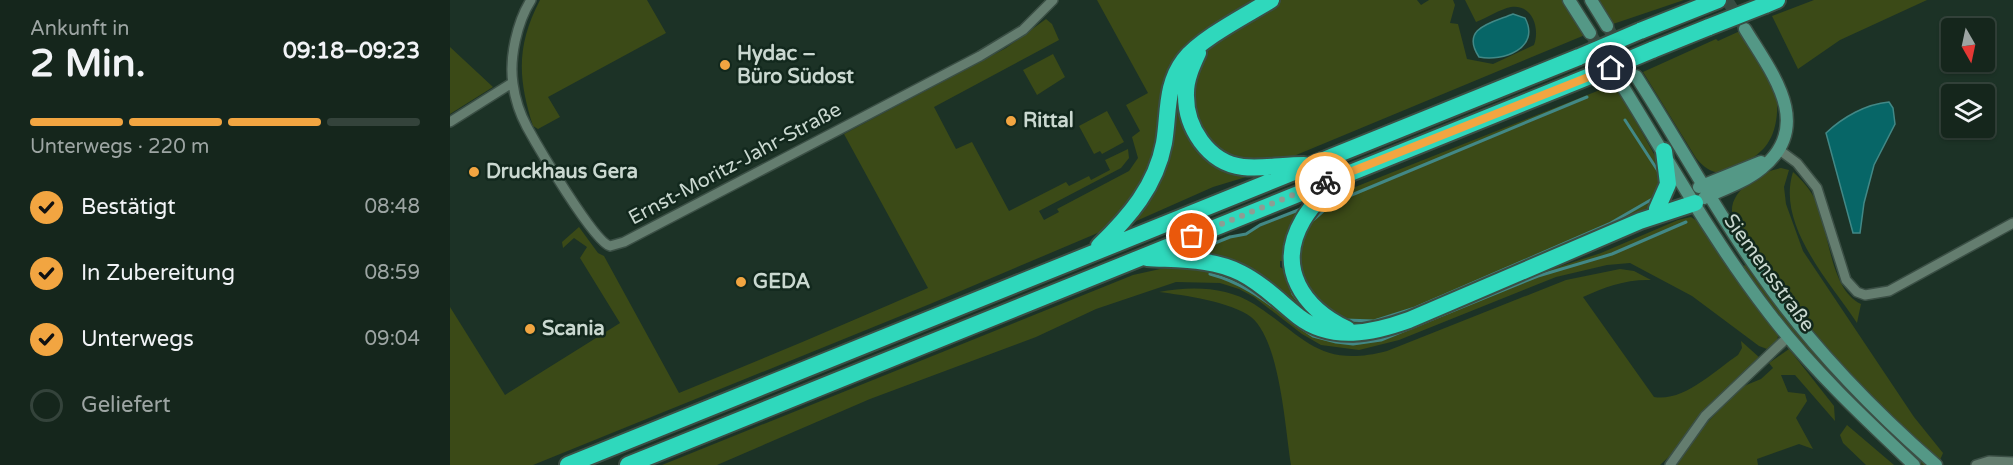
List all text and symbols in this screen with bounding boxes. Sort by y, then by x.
text: Ankunft in [30,17,129,41]
north arrow [1941,18,1995,72]
map controls [1941,18,1995,138]
text: 09:18–09:23 [283,38,420,64]
text: 2 Min. [30,40,146,87]
place label: Hydac – Büro Südost [737,42,854,89]
pin [1585,42,1636,93]
icon: home [1594,51,1627,84]
marker: Hydac – Büro Südost [718,58,732,72]
button: layers [1941,84,1995,138]
street label: Ernst-Moritz-Jahr-Straße [625,98,845,230]
place label: Rittal [1023,109,1074,133]
marker: Rittal [1004,114,1018,128]
text: Unterwegs · 220 m [30,135,209,159]
courier [1295,152,1355,212]
place label: Druckhaus Gera [486,160,638,184]
marker: Druckhaus Gera [467,165,481,179]
icon: bike [1309,166,1342,199]
icon: check [30,191,63,224]
text: Bestätigt [81,194,176,220]
text: 08:48 [365,195,420,219]
pin [1166,210,1217,261]
street label: Siemensstraße [1718,210,1820,336]
icon: bag [1175,219,1208,252]
icon: check [30,257,63,290]
text: In Zubereitung [81,260,235,286]
text: 08:59 [365,261,420,285]
place label: GEDA [753,270,811,294]
marker: GEDA [734,275,748,289]
place label: Scania [542,317,605,341]
marker: Scania [523,322,537,336]
icon: check [30,323,63,356]
text: Unterwegs [81,326,194,352]
text: 09:04 [365,327,420,351]
text: Geliefert [81,392,171,418]

